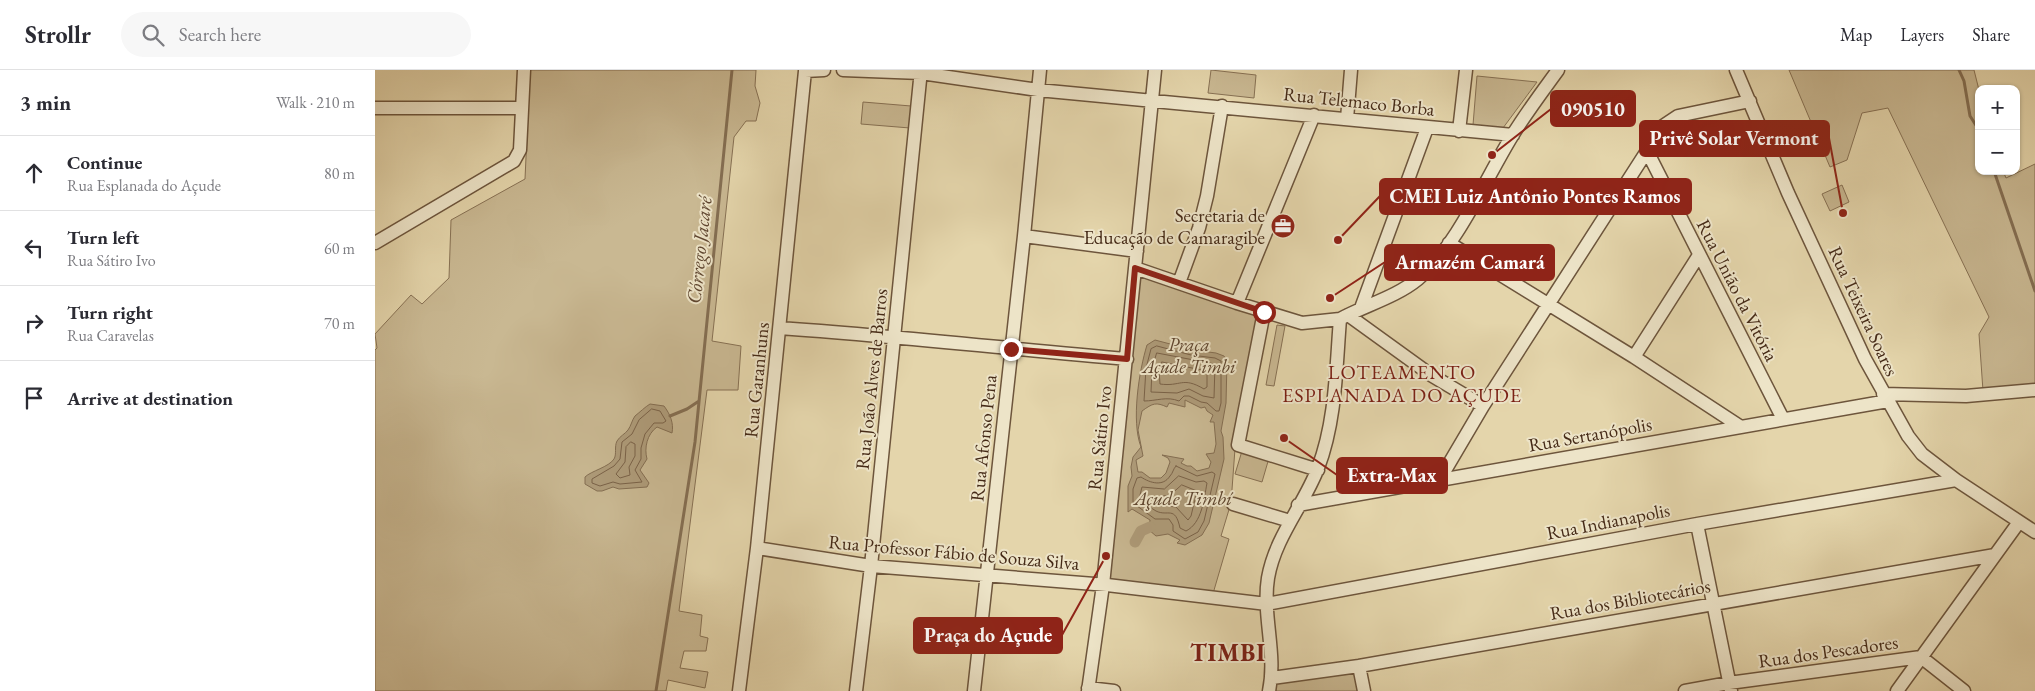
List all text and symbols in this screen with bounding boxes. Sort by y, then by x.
search box [121,12,471,57]
text: Strollr [25,19,91,50]
icon: search [139,21,167,49]
text: Search here [179,22,261,47]
text: Map [1840,23,1872,46]
text: Layers [1900,23,1944,46]
text: Share [1972,23,2010,46]
street label: Rua Telemaco Borba [1282,81,1436,122]
map controls [1975,85,2020,175]
button: + [1975,85,2020,130]
text: 3 min [20,89,71,116]
callout: 090510 [1551,91,1635,126]
text: Walk · 210 m [276,92,355,113]
text: 090510 [1561,96,1625,122]
callout: Privê Solar Vermont [1640,121,1829,156]
text: Privê Solar Vermont [1649,125,1819,151]
button: − [1975,130,2020,175]
text: Continue [67,150,142,175]
icon: ahead [20,159,48,187]
text: 80 m [324,163,355,184]
text: Rua Esplanada do Açude [67,175,221,196]
callout: CMEI Luiz Antônio Pontes Ramos [1380,179,1691,214]
text: CMEI Luiz Antônio Pontes Ramos [1390,183,1680,209]
water label: Córrego Jacaré [680,193,718,305]
place label: Secretaria de Educação de Camaragibe [1084,203,1265,250]
office icon: Secretaria de Educação de Camaragibe [1270,213,1296,239]
street label: Rua União da Vitória [1691,215,1784,366]
text: Turn left [67,225,139,250]
icon: left [20,234,48,262]
text: 60 m [324,238,355,259]
street label: Rua Teixeira Soares [1823,242,1905,380]
callout: Armazém Camará [1385,245,1554,280]
text: Armazém Camará [1394,249,1545,275]
text: Rua Sátiro Ivo [67,250,156,271]
street label: Rua João Alves de Barros [850,287,893,471]
text: Turn right [67,300,153,325]
route start [1253,301,1276,324]
icon: right [20,309,48,337]
text: 70 m [324,313,355,334]
street label: Rua Garanhuns [738,321,775,439]
text: Rua Caravelas [67,325,154,346]
park label: Praça Açude Timbi [1140,332,1237,379]
route end [1000,338,1023,361]
district label: LOTEAMENTO ESPLANADA DO AÇUDE [1282,359,1522,408]
street label: Rua Afonso Pena [964,373,1003,503]
icon: arrive [20,384,48,412]
street label: Rua Sátiro Ivo [1082,384,1117,492]
text: Arrive at destination [67,386,233,411]
street label: Rua Sertanópolis [1526,411,1654,458]
callout: Extra-Max [1337,458,1447,493]
text: Extra-Max [1347,462,1437,488]
water label: Açude Timbí [1132,485,1234,511]
street label: Rua Indianapolis [1544,497,1672,546]
street label: Rua Professor Fábio de Souza Silva [828,529,1081,576]
street label: Rua dos Bibliotecários [1548,573,1712,626]
callout: Praça do Açude [914,618,1062,653]
text: Praça do Açude [924,622,1052,648]
street label: Rua dos Pescadores [1757,629,1900,674]
district label: TIMBI [1190,637,1266,668]

